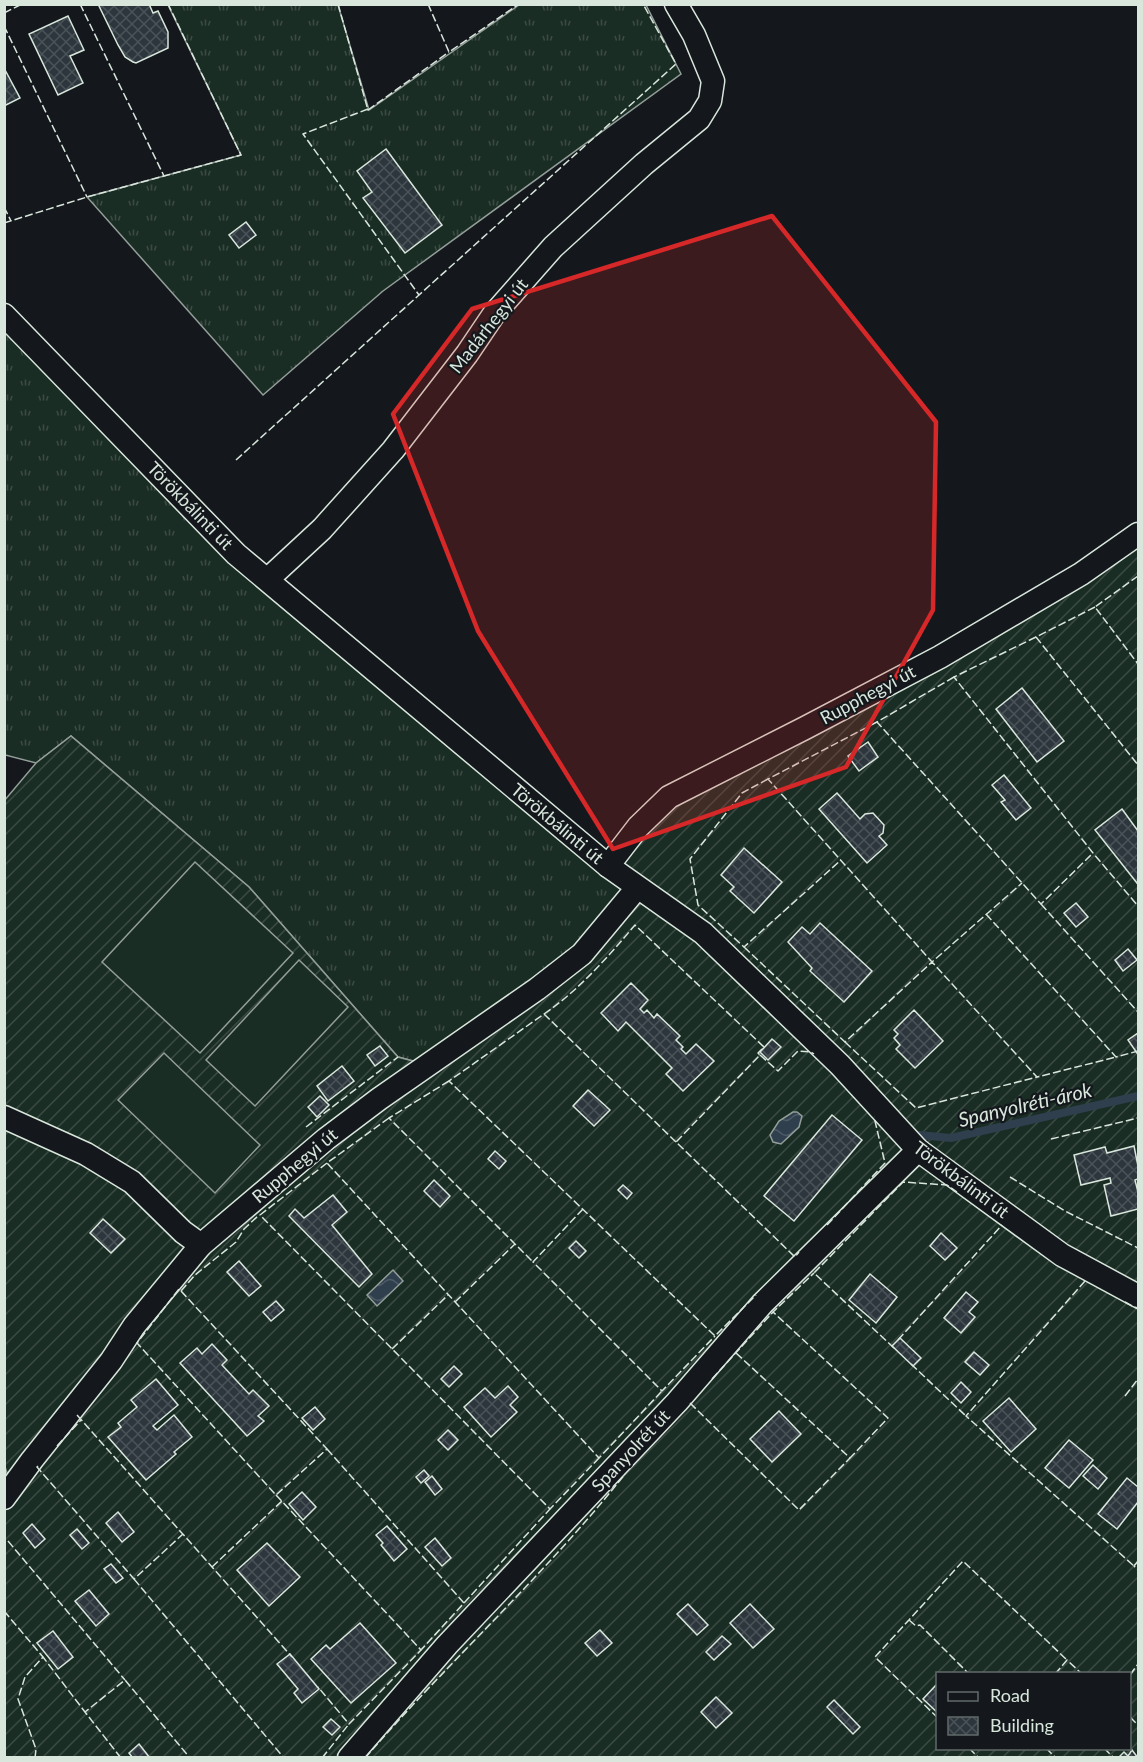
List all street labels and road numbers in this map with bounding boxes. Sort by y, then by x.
street label: Madárhegyi út [444,273,532,377]
street label: Törökbálinti út [143,457,239,554]
street label: Rupphegyi út [816,660,919,728]
street label: Törökbálinti út [507,778,609,869]
street label: Rupphegyi út [247,1123,342,1207]
street label: Törökbálinti út [909,1136,1014,1223]
street label: Spanyolrét út [586,1404,675,1496]

